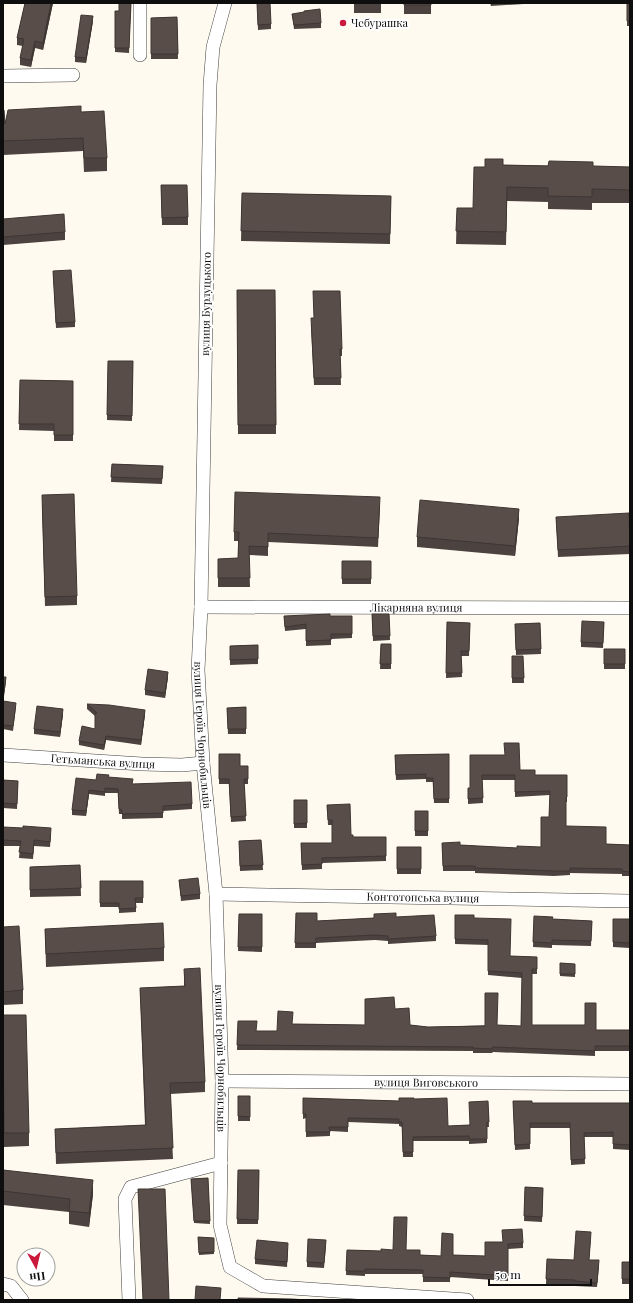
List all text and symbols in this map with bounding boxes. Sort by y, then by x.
place label: Чебурашка [351,15,409,30]
marker: Чебурашка [338,18,348,28]
street label: вулиця Бурлуцького [197,252,214,356]
street label: Лікарняна вулиця [369,599,462,615]
street label: вулиця Героїв Чорнобильців [191,661,215,809]
street label: Гетьманська вулиця [50,750,155,771]
street label: Контотопська вулиця [366,889,480,905]
street label: вулиця Героїв Чорнобильців [212,984,230,1132]
street label: вулиця Виговського [374,1074,478,1090]
north arrow [16,1247,56,1287]
scale bar [489,1261,591,1287]
text: 50 m [495,1266,521,1282]
text: Пн [29,1269,46,1286]

